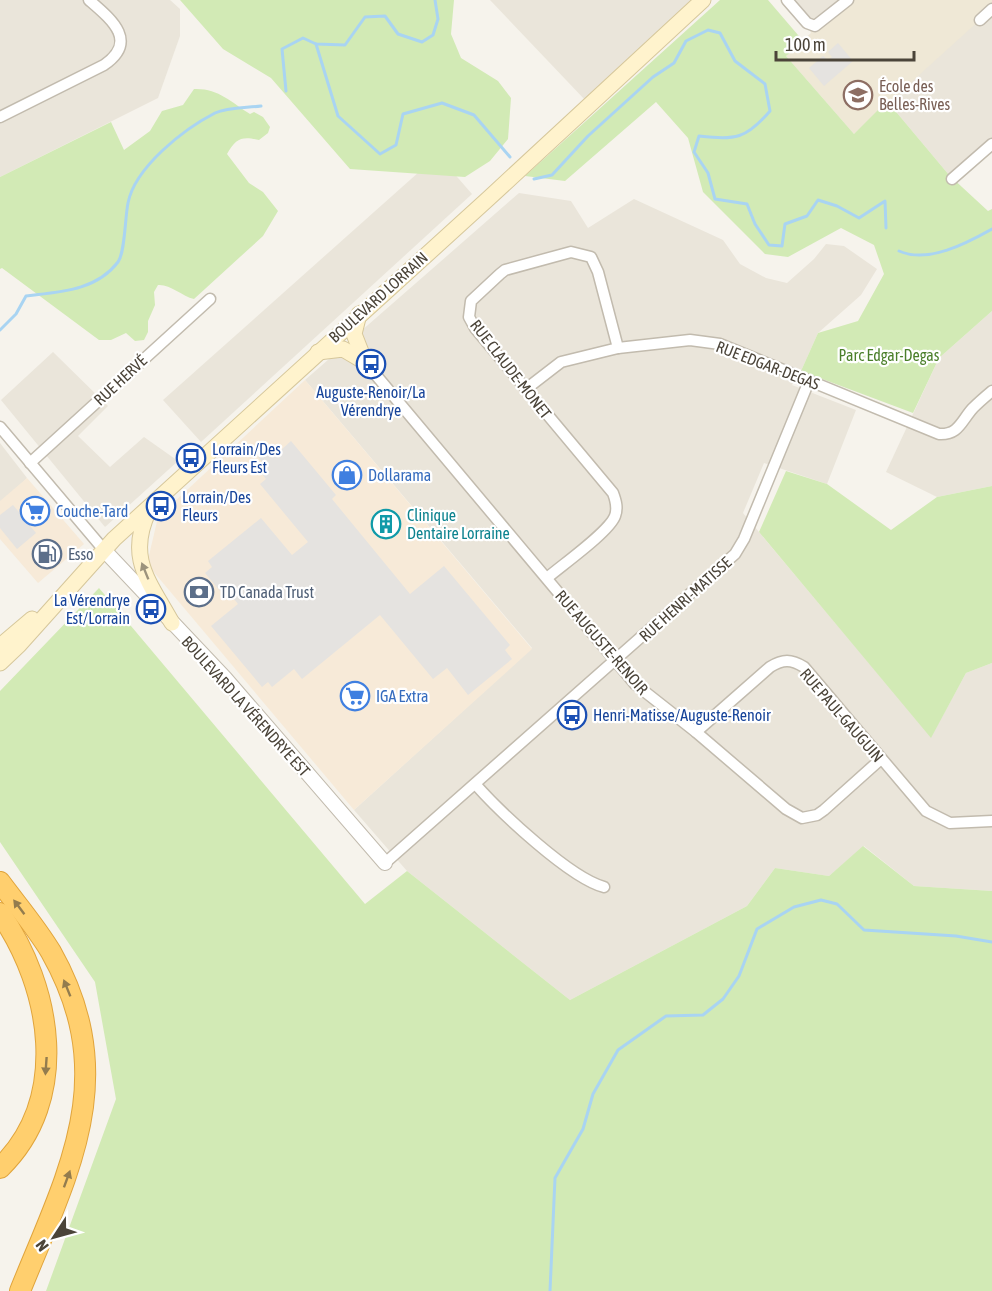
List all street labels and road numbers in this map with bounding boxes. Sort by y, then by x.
street label: BOULEVARD LORRAIN [325,248,431,346]
street label: RUE CLAUDE-MONET [467,316,555,422]
street label: RUE EDGAR-DEGAS [714,337,823,393]
street label: RUE HERVÉ [90,351,150,409]
street label: RUE HENRI-MATISSE [635,553,735,645]
street label: RUE AUGUSTE-RENOIR [552,586,652,698]
street label: BOULEVARD LA VÉRENDRYE EST [178,632,314,780]
street label: RUE PAUL-GAUGUIN [797,665,887,765]

